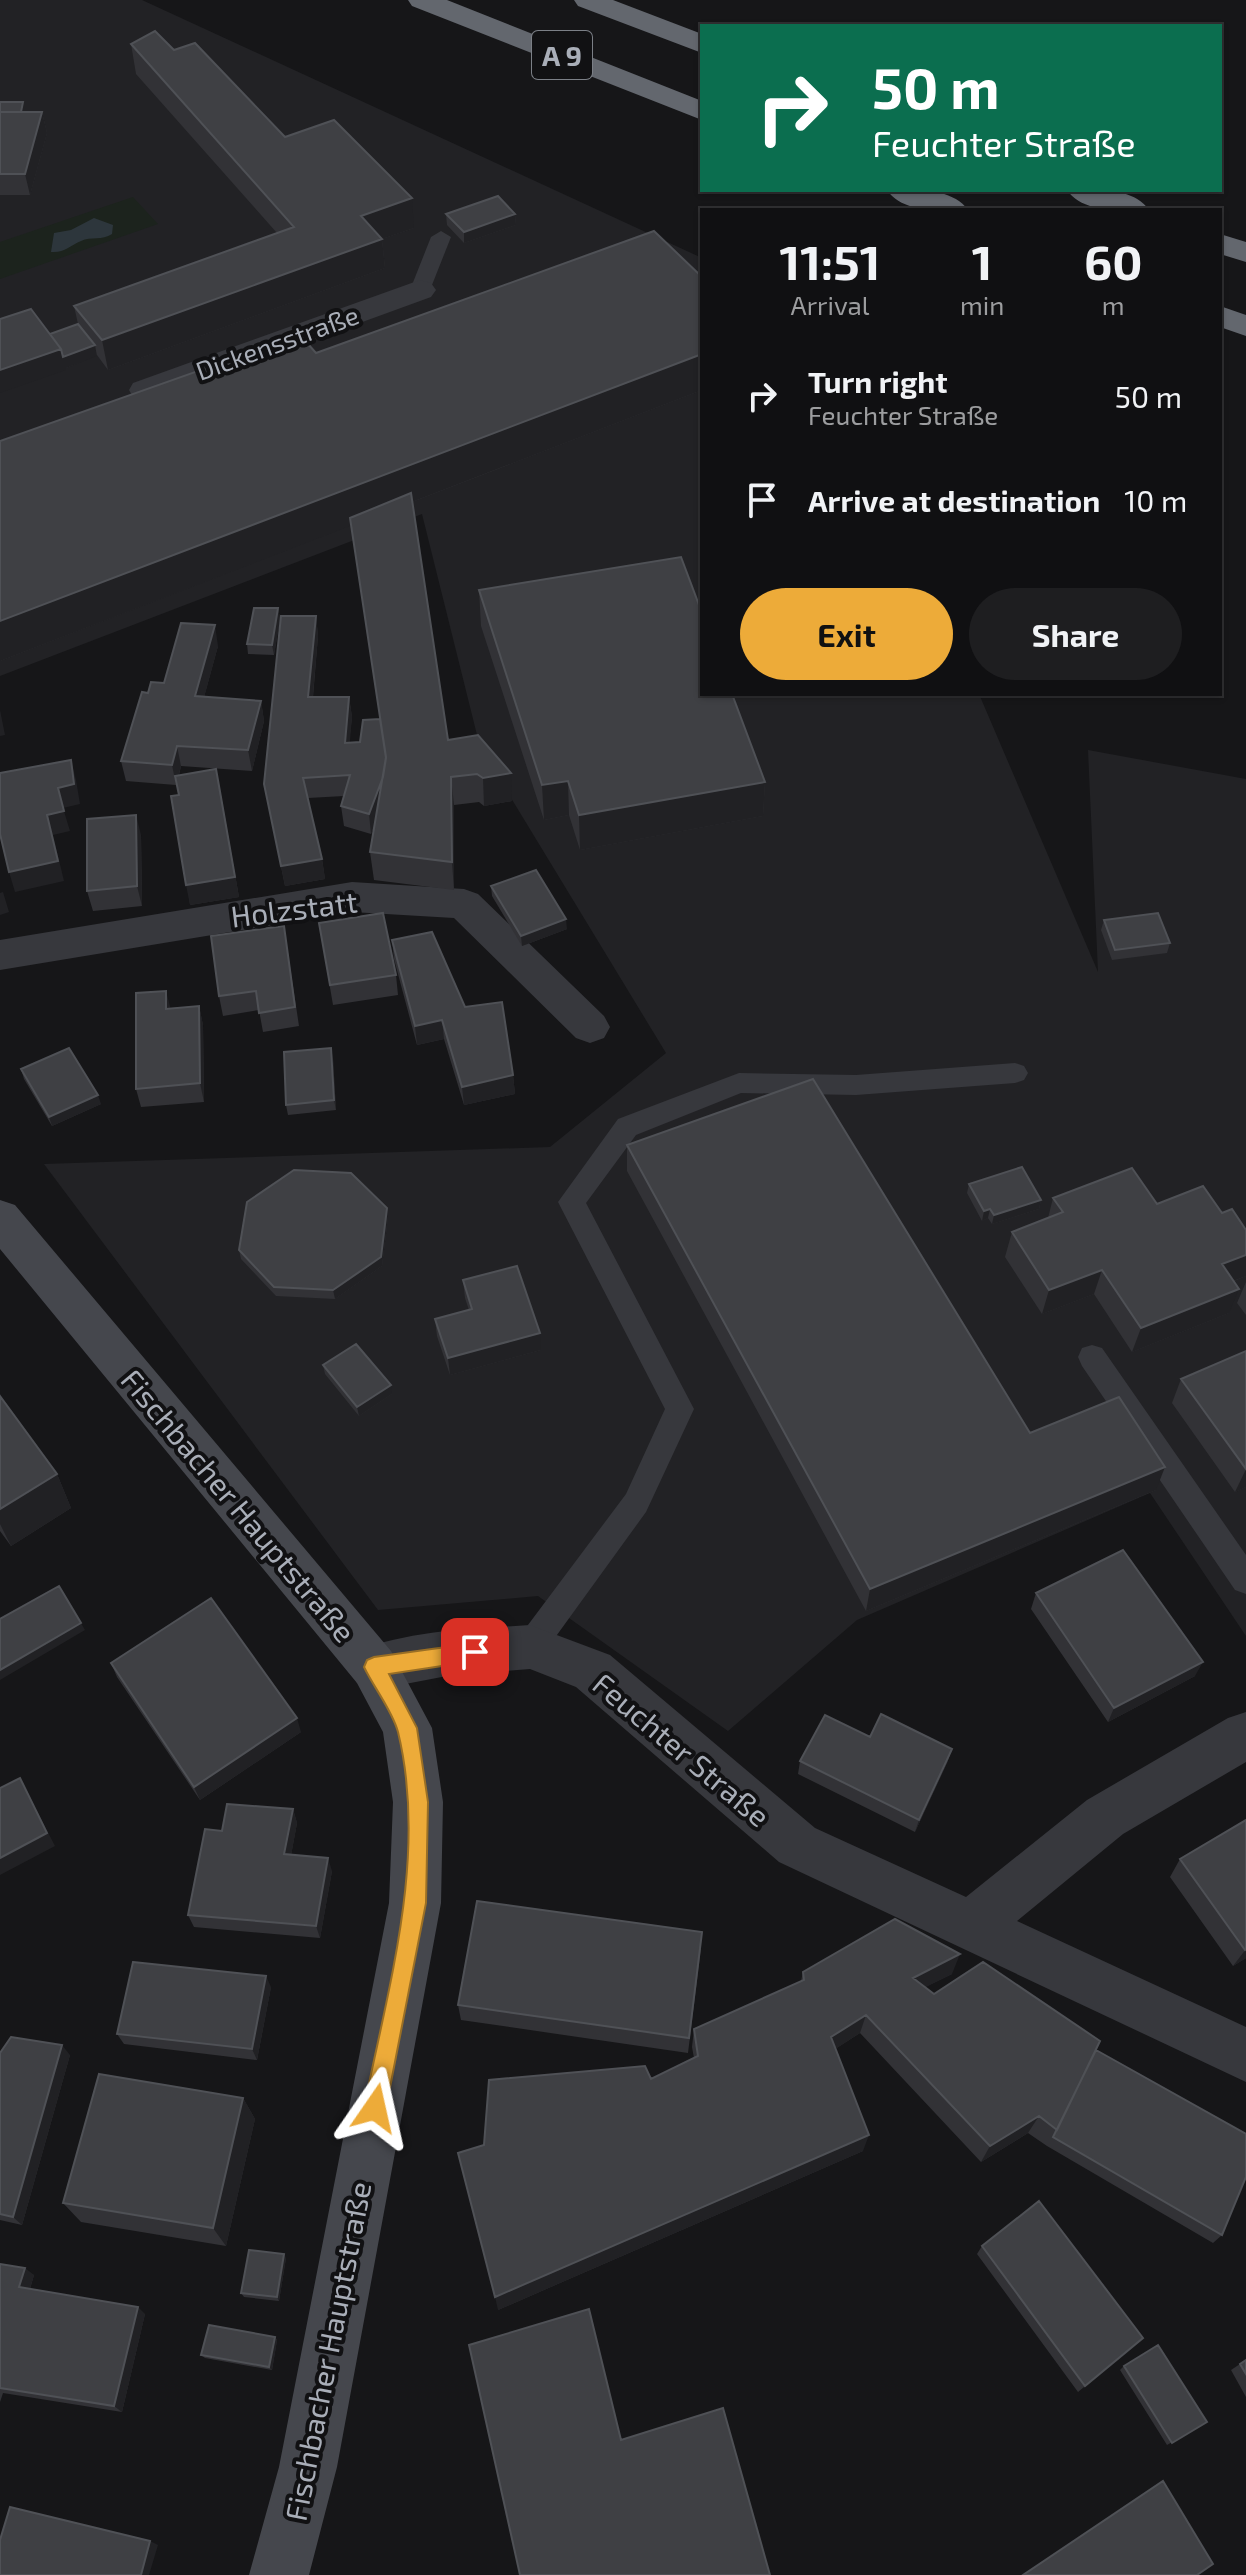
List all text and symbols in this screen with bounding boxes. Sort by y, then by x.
road number: A 9 [532,31,592,79]
text: 50 m [872,53,1000,120]
icon: right [740,56,844,160]
text: Feuchter Straße [872,121,1135,164]
text: 11:51 [780,232,881,290]
text: 1 [972,232,993,290]
text: 60 [1084,232,1143,290]
text: Arrival [790,289,870,320]
text: min [960,289,1004,320]
text: m [1102,289,1125,320]
street label: Dickensstraße [191,298,363,386]
text: Turn right [808,363,948,399]
icon: right [740,374,784,418]
text: 50 m [1115,378,1182,414]
text: Feuchter Straße [808,399,998,430]
icon: arrive [740,478,784,522]
text: Arrive at destination [808,482,1100,518]
text: 10 m [1124,482,1187,518]
button: Exit [740,588,953,680]
button: Share [969,588,1182,680]
street label: Holzstatt [229,882,359,934]
street label: Fischbacher Hauptstraße [114,1361,364,1649]
pin [441,1618,509,1686]
icon: arrive [453,1630,497,1674]
street label: Feuchter Straße [586,1665,778,1833]
position arrow [333,2066,417,2150]
street label: Fischbacher Hauptstraße [276,2178,378,2524]

